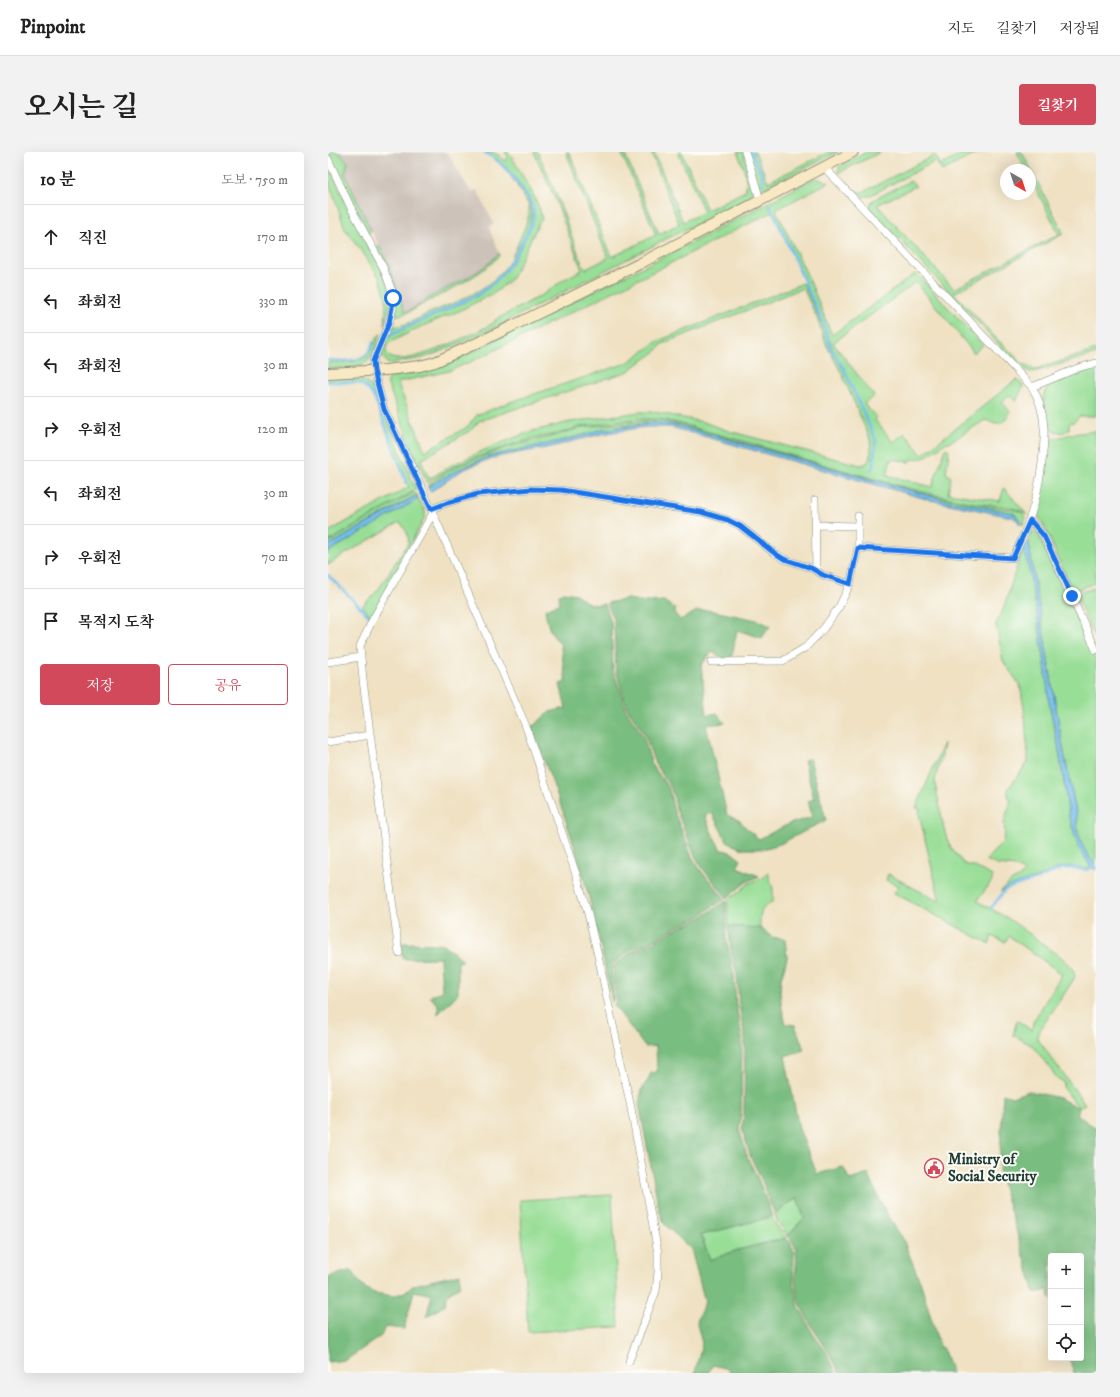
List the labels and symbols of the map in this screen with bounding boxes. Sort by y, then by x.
north arrow [1000,164,1036,200]
route start [384,289,402,307]
route end [1063,587,1081,605]
place label: Ministry of Social Security [948,1150,1038,1186]
public building icon: Ministry of Social Security [923,1157,945,1179]

